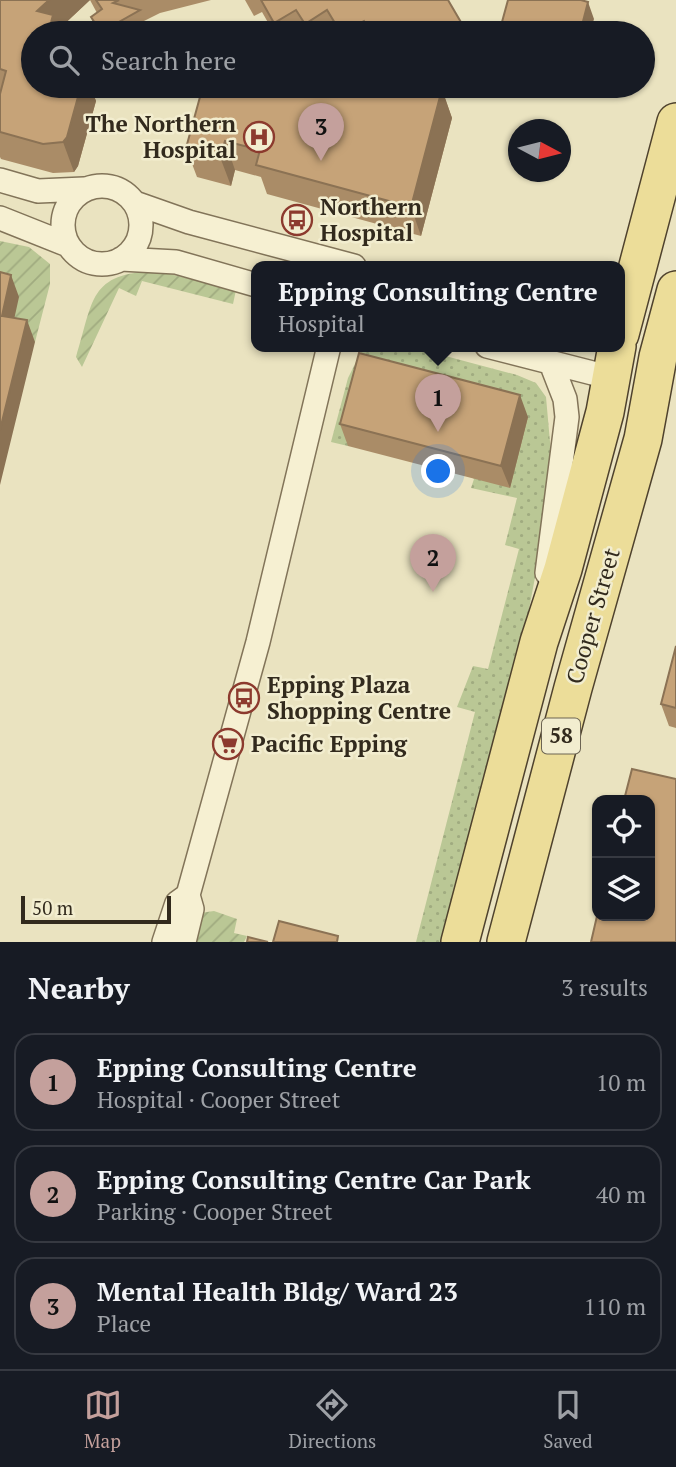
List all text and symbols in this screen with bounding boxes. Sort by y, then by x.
search box [21,21,655,98]
icon: search [45,41,83,79]
text: Search here [101,43,236,77]
pin: 3 [298,103,344,161]
place label: The Northern Hospital [85,108,236,165]
north arrow [508,119,571,182]
hospital icon: The Northern Hospital [242,120,276,154]
place label: Northern Hospital [320,191,422,248]
bus stop icon: Northern Hospital [280,203,314,237]
popup [251,261,625,352]
text: Epping Consulting Centre [278,274,598,308]
text: Hospital [278,308,365,339]
pin: 1 [415,374,461,432]
your location [421,454,455,488]
pin: 2 [410,534,456,592]
street label: Cooper Street [558,544,627,687]
place label: Epping Plaza Shopping Centre [267,669,451,726]
bus stop icon: Epping Plaza Shopping Centre [227,681,261,715]
road number: 58 [542,718,580,754]
supermarket icon: Pacific Epping [211,727,245,761]
place label: Pacific Epping [251,728,408,759]
map controls [592,795,655,921]
button: locate [592,795,655,858]
button: layers [592,858,655,921]
scale bar [21,893,172,925]
text: 50 m [32,895,73,920]
text: Nearby [28,968,130,1008]
text: 3 results [561,972,648,1003]
text: Epping Consulting Centre [97,1050,417,1084]
text: 1 [47,1067,60,1098]
text: 10 m [596,1067,646,1098]
text: Hospital · Cooper Street [97,1084,340,1115]
text: Epping Consulting Centre Car Park [97,1162,531,1196]
text: 2 [47,1179,60,1210]
text: 40 m [596,1179,646,1210]
text: Parking · Cooper Street [97,1196,332,1227]
text: Mental Health Bldg/ Ward 23 [97,1274,458,1308]
text: 3 [47,1291,60,1322]
text: 110 m [584,1291,646,1322]
text: Place [97,1308,151,1339]
tab: Map [84,1386,122,1453]
tab: Directions [289,1386,376,1453]
tab: Saved [543,1386,592,1453]

